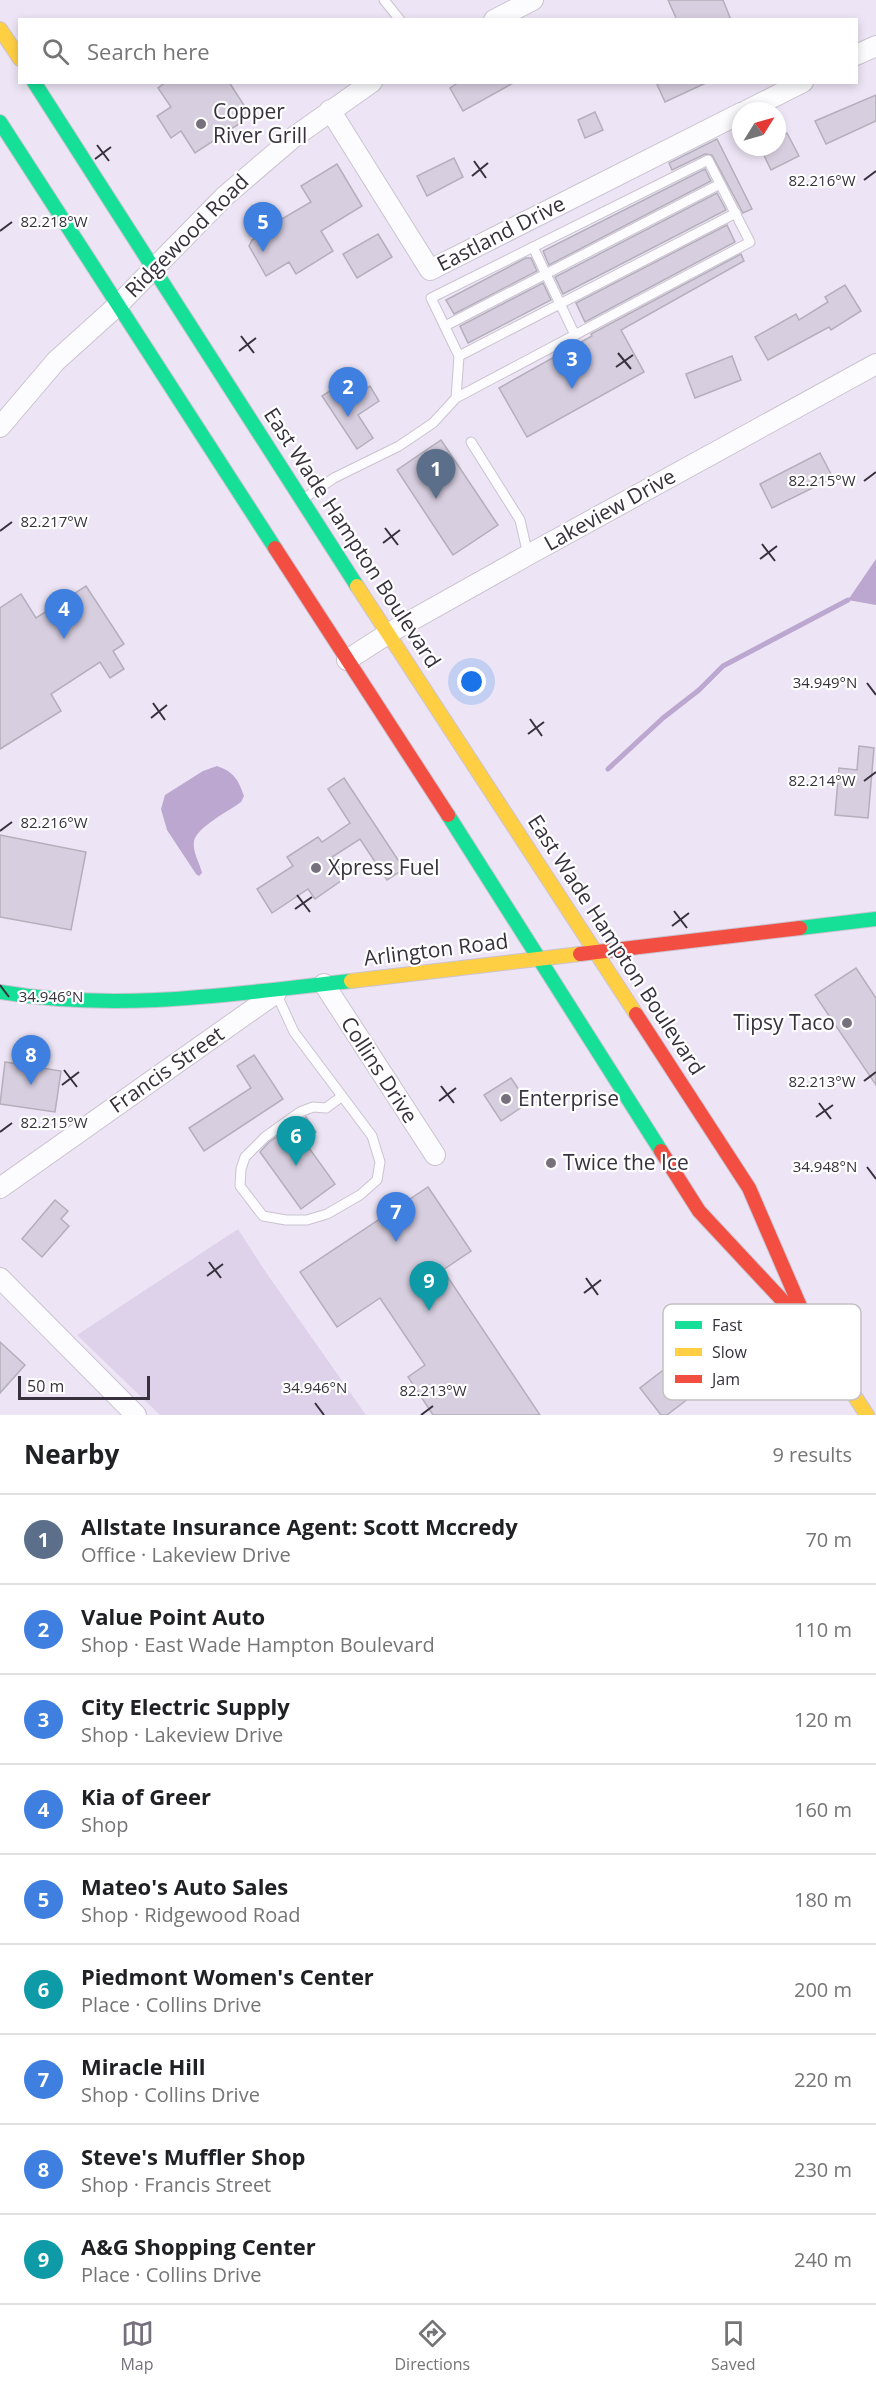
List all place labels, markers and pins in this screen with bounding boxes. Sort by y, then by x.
place label: Copper River Grill [213,97,307,149]
marker: Copper River Grill [194,117,208,131]
pin: 5 [244,202,282,252]
pin: 3 [552,340,592,389]
pin: 2 [328,368,368,417]
pin: 1 [416,450,456,499]
pin: 4 [44,590,84,639]
place label: Xpress Fuel [328,853,440,881]
marker: Xpress Fuel [309,861,323,875]
place label: Tipsy Taco [733,1008,835,1036]
marker: Tipsy Taco [840,1016,854,1030]
pin: 8 [12,1036,51,1085]
place label: Enterprise [518,1084,619,1112]
marker: Enterprise [499,1092,513,1106]
pin: 6 [276,1116,316,1166]
place label: Twice the Ice [563,1148,689,1176]
marker: Twice the Ice [544,1156,558,1170]
pin: 7 [376,1192,416,1242]
pin: 9 [410,1262,448,1311]

